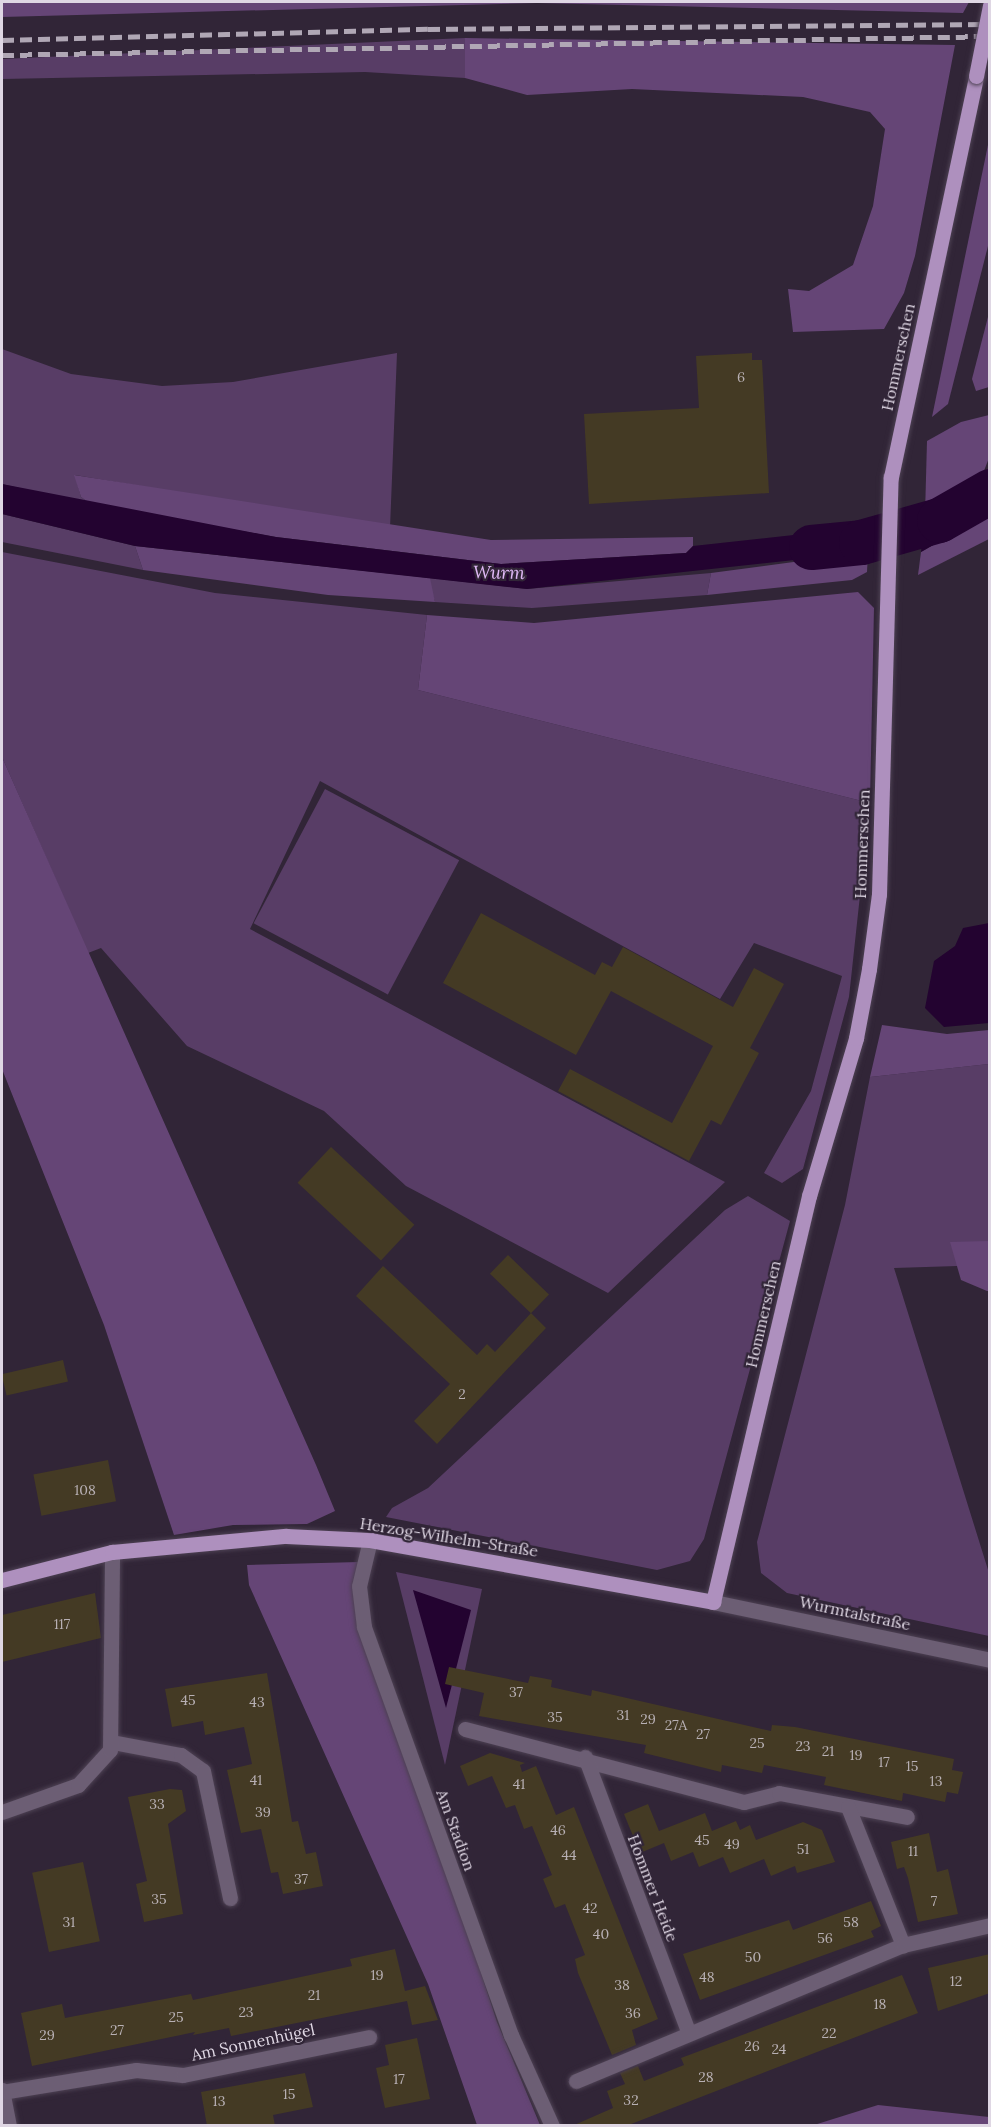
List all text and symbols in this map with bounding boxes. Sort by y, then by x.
street label: Hommerschen [877,301,919,413]
house number: 6 [737,369,745,385]
water label: Wurm [473,562,525,584]
street label: Hommerschen [850,789,874,899]
street label: Hommerschen [741,1258,785,1370]
house number: 2 [458,1386,466,1402]
house number: 108 [74,1482,96,1498]
street label: Herzog-Wilhelm-Straße [359,1513,539,1561]
street label: Wurmtalstraße [798,1592,912,1634]
house number: 117 [54,1616,70,1632]
house number: 37 [509,1684,523,1700]
house number: 45 [180,1692,196,1708]
house number: 43 [249,1694,265,1710]
house number: 31 [617,1707,629,1723]
house number: 35 [547,1709,563,1725]
house number: 29 [640,1711,656,1727]
house number: 27A [665,1717,687,1733]
house number: 27 [696,1726,710,1742]
house number: 25 [749,1735,765,1751]
house number: 23 [795,1738,811,1754]
house number: 21 [822,1743,834,1759]
house number: 19 [849,1747,863,1763]
house number: 17 [878,1754,890,1770]
house number: 15 [906,1758,918,1774]
house number: 41 [250,1772,262,1788]
house number: 13 [930,1773,942,1789]
house number: 41 [513,1776,525,1792]
street label: Am Stadion [432,1787,480,1873]
house number: 33 [149,1796,165,1812]
house number: 39 [255,1804,271,1820]
house number: 46 [550,1822,566,1838]
street label: Hommer Heide [624,1832,682,1944]
house number: 45 [694,1832,710,1848]
house number: 49 [724,1836,740,1852]
house number: 51 [797,1841,809,1857]
house number: 11 [908,1843,918,1859]
house number: 44 [561,1847,577,1863]
house number: 37 [294,1871,308,1887]
house number: 35 [151,1891,167,1907]
house number: 7 [931,1893,937,1909]
house number: 42 [582,1900,598,1916]
house number: 31 [63,1914,75,1930]
house number: 58 [843,1914,859,1930]
house number: 40 [593,1926,609,1942]
house number: 56 [817,1930,833,1946]
house number: 50 [745,1949,761,1965]
house number: 19 [370,1967,384,1983]
house number: 48 [699,1969,715,1985]
house number: 12 [950,1973,962,1989]
house number: 38 [614,1977,630,1993]
house number: 21 [308,1987,320,2003]
house number: 18 [874,1996,886,2012]
house number: 23 [238,2004,254,2020]
house number: 36 [625,2005,641,2021]
house number: 25 [168,2009,184,2025]
street label: Am Sonnenhügel [190,2020,316,2064]
house number: 27 [110,2022,124,2038]
house number: 22 [821,2025,837,2041]
house number: 29 [39,2027,55,2043]
house number: 26 [744,2038,760,2054]
house number: 24 [772,2041,786,2057]
house number: 28 [698,2069,714,2085]
house number: 17 [393,2071,405,2087]
house number: 15 [283,2086,295,2102]
house number: 32 [623,2092,639,2108]
house number: 13 [213,2093,225,2109]

